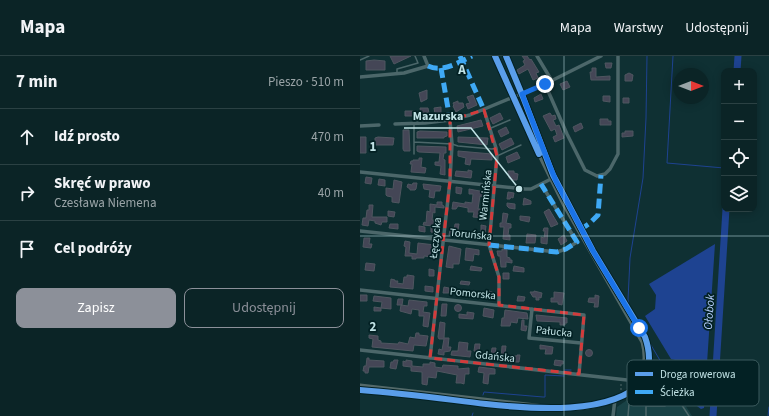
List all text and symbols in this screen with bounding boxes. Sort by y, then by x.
text: Mapa [20,14,65,41]
text: Mapa [560,18,592,38]
text: Warstwy [614,18,663,38]
text: Udostępnij [685,18,749,38]
text: A [457,61,466,79]
north arrow [673,68,709,104]
map controls [721,68,757,212]
button: + [721,68,757,104]
text: 7 min [16,70,57,94]
text: Pieszo · 510 m [268,73,344,91]
route end [536,75,554,93]
callout: Mazurska [404,104,471,128]
button: − [721,104,757,140]
text: Mazurska [413,108,463,125]
icon: ahead [16,126,38,148]
text: Idź prosto [54,126,120,147]
text: 470 m [311,128,344,146]
text: 1 [370,138,377,156]
button: locate [721,140,757,176]
street label: Warmińska [475,169,496,221]
text: Skręć w prawo [54,173,151,194]
button: layers [721,176,757,212]
icon: right [16,182,38,204]
text: 40 m [318,184,344,202]
text: Czesława Niemena [54,194,156,212]
street label: Łęczycka [426,217,445,260]
street label: Toruńska [449,225,493,244]
icon: arrive [16,238,38,260]
text: Cel podróży [54,238,132,259]
street label: Pomorska [449,284,497,303]
button: Zapisz [16,288,176,328]
button: Udostępnij [184,288,344,328]
water label: Ołobok [700,293,719,330]
text: 2 [370,318,377,336]
route start [630,319,648,337]
street label: Pałucka [535,322,573,341]
street label: Gdańska [474,347,516,366]
legend [627,360,759,406]
text: Droga rowerowa [660,367,735,382]
text: Ścieżka [660,385,695,400]

